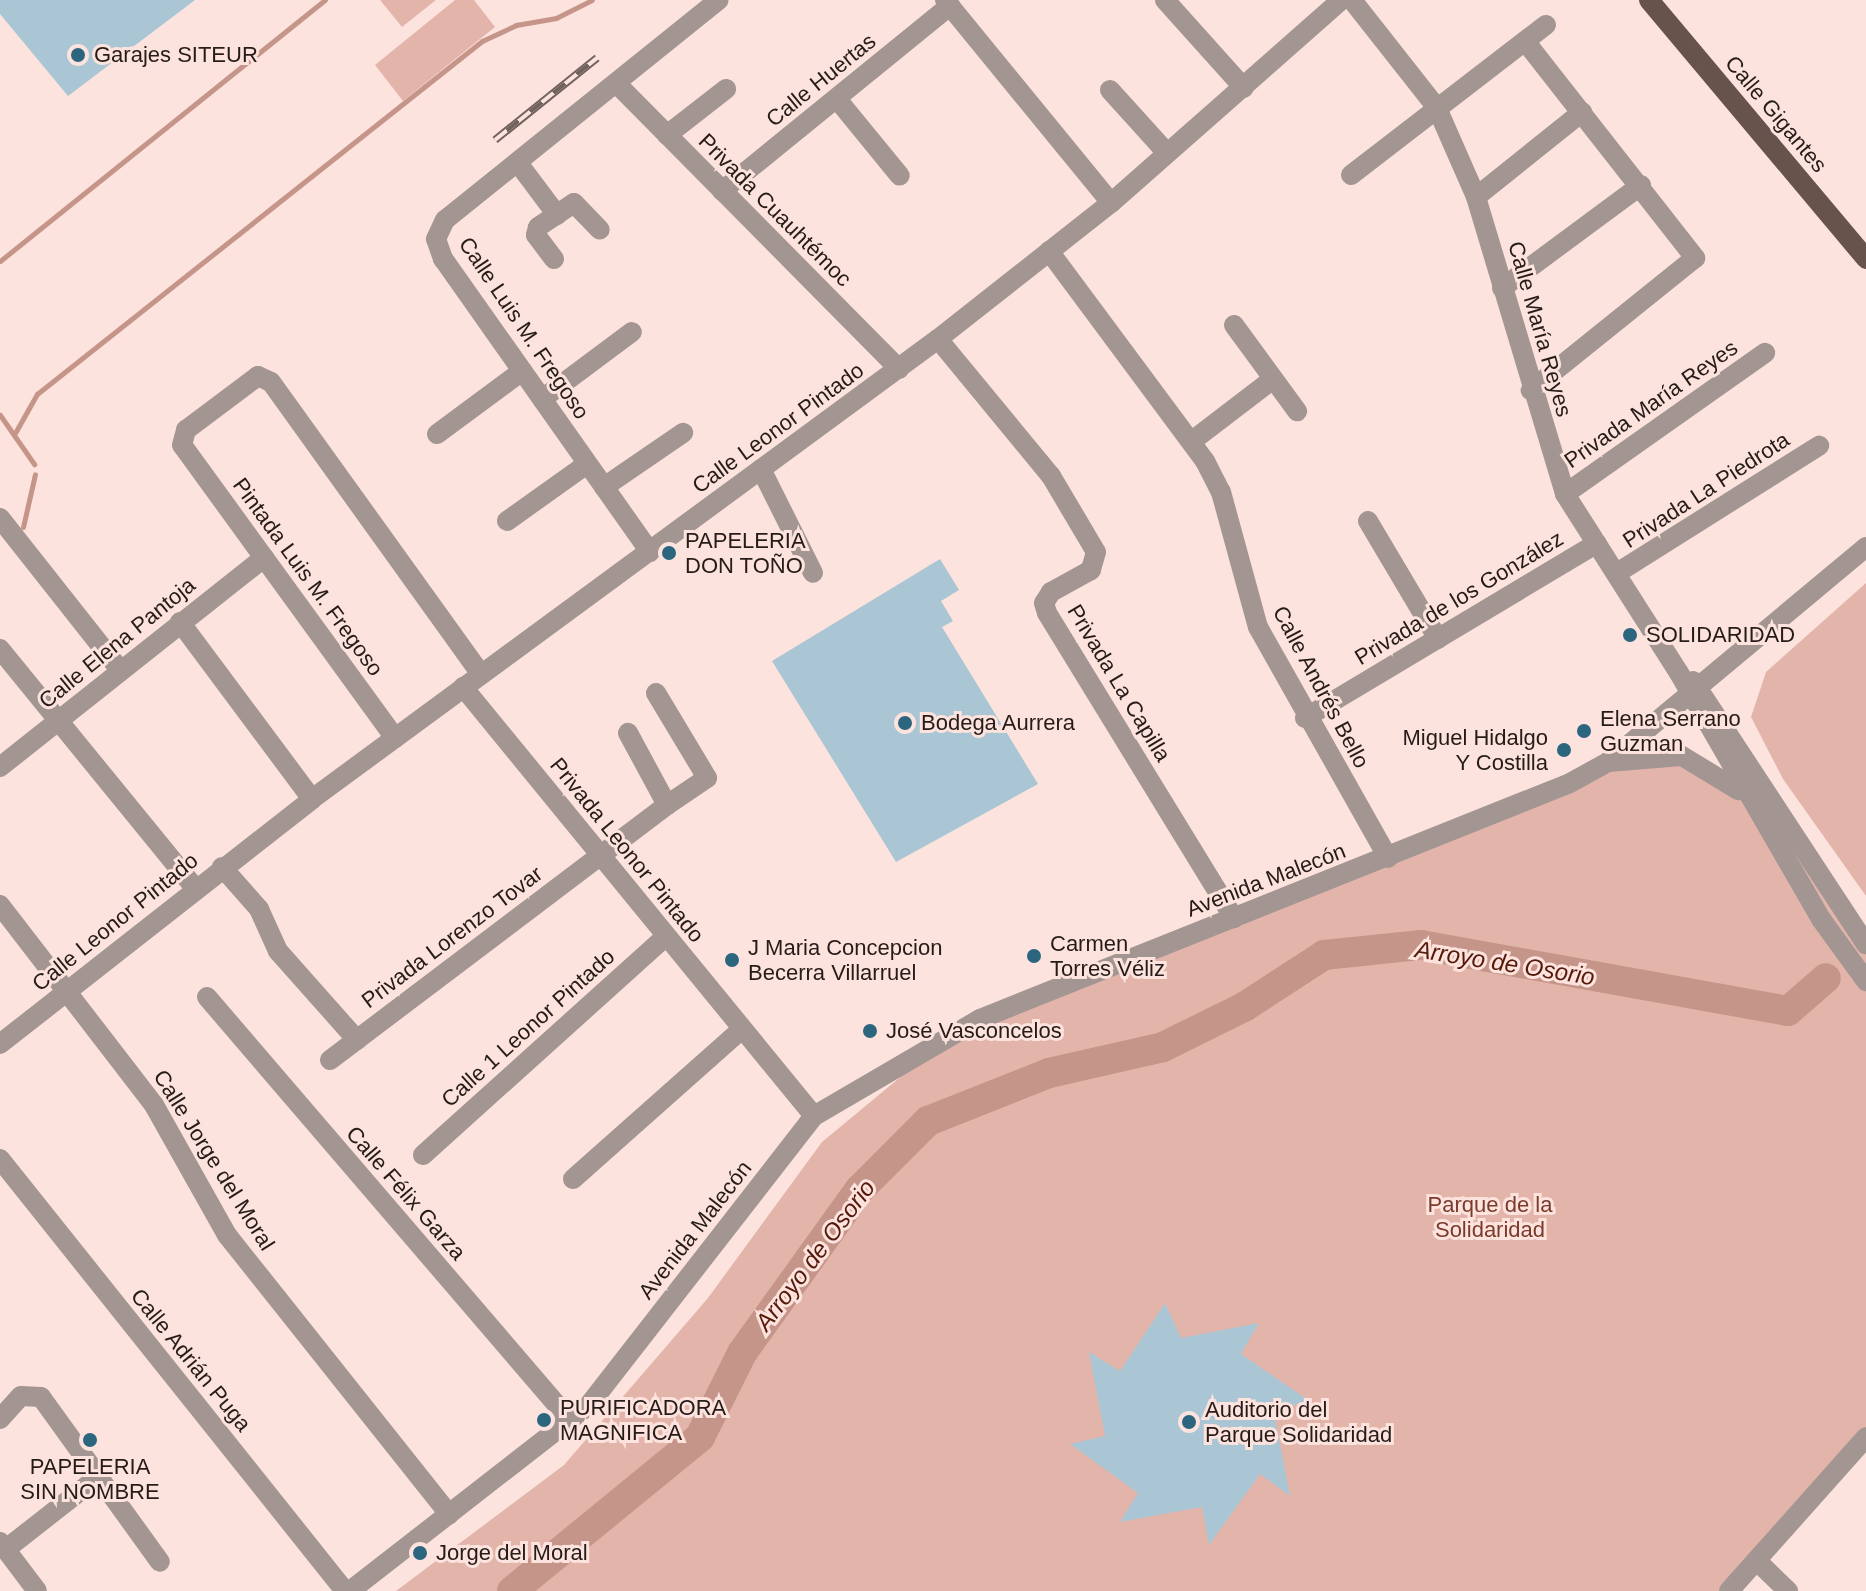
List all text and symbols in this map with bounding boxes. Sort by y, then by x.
street label: Calle Huertas [761,28,881,132]
place label: Garajes SITEUR [94,42,258,68]
marker: Garajes SITEUR [69,46,87,64]
street label: Calle Gigantes [1720,50,1832,178]
street label: Privada Cuauhtémoc [693,128,857,292]
street label: Calle Luis M. Fregoso [453,232,595,424]
street label: Calle María Reyes [1502,238,1578,420]
street label: Privada María Reyes [1559,334,1743,474]
street label: Calle Leonor Pintado [687,357,869,499]
street label: Privada La Piedrota [1618,426,1794,554]
street label: Pintada Luis M. Fregoso [227,473,389,681]
street label: Privada de los González [1350,525,1568,671]
place label: PAPELERIA DON TOÑO [685,527,806,578]
marker: PAPELERIA DON TOÑO [660,544,678,562]
street label: Calle Elena Pantoja [34,572,200,714]
street label: Privada La Capilla [1062,600,1176,766]
street label: Calle Andrés Bello [1267,601,1375,773]
place label: SOLIDARIDAD [1646,622,1795,648]
marker: SOLIDARIDAD [1621,626,1639,644]
place label: Elena Serrano Guzman [1600,705,1741,756]
place label: Bodega Aurrera [921,710,1076,736]
marker: Bodega Aurrera [896,714,914,732]
marker: Elena Serrano Guzman [1575,722,1593,740]
place label: Miguel Hidalgo Y Costilla [1402,724,1548,776]
marker: Miguel Hidalgo Y Costilla [1555,741,1573,759]
street label: Privada Leonor Pintado [544,752,710,948]
street label: Avenida Malecón [1183,838,1349,922]
street label: Calle Leonor Pintado [27,847,203,997]
street label: Privada Lorenzo Tovar [356,860,548,1014]
place label: Carmen Torres Véliz [1050,930,1165,982]
place label: J Maria Concepcion Becerra Villarruel [748,934,942,986]
water label: Arroyo de Osorio [1413,935,1597,991]
street label: Calle 1 Leonor Pintado [436,943,620,1113]
marker: Carmen Torres Véliz [1025,947,1043,965]
marker: J Maria Concepcion Becerra Villarruel [723,951,741,969]
place label: José Vasconcelos [886,1018,1062,1044]
marker: José Vasconcelos [861,1022,879,1040]
street label: Calle Jorge del Moral [148,1065,280,1255]
street label: Calle Félix Garza [341,1121,471,1265]
street label: Avenida Malecón [633,1156,757,1304]
water label: Arroyo de Osorio [749,1174,881,1336]
park label: Parque de la Solidaridad [1428,1191,1552,1242]
street label: Calle Adrián Puga [125,1283,257,1437]
place label: PURIFICADORA MAGNIFICA [560,1394,726,1446]
place label: Auditorio del Parque Solidaridad [1205,1396,1392,1448]
marker: PURIFICADORA MAGNIFICA [535,1411,553,1429]
marker: Auditorio del Parque Solidaridad [1180,1413,1198,1431]
marker: PAPELERIA SIN NOMBRE [81,1431,99,1449]
place label: PAPELERIA SIN NOMBRE [20,1453,160,1504]
place label: Jorge del Moral [436,1540,588,1566]
marker: Jorge del Moral [411,1544,429,1562]

